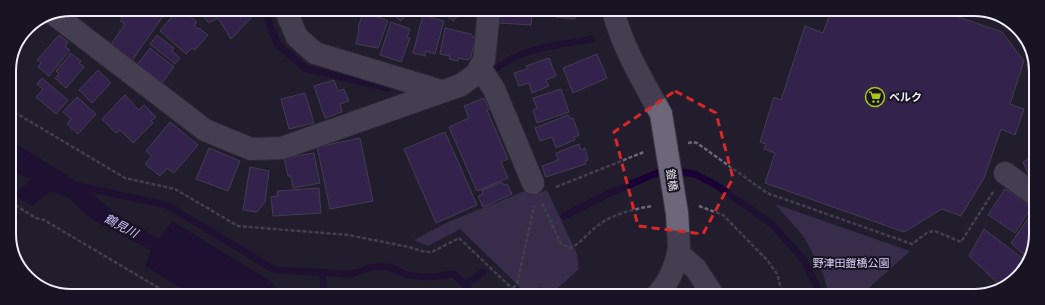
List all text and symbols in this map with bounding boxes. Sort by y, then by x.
supermarket icon: ベルク [864,86,886,108]
place label: ベルク [889,90,922,105]
street label: 鎧橋 [662,168,681,192]
water label: 鶴見川 [101,210,142,243]
park label: 野津田鎧橋公園 [813,256,890,271]

